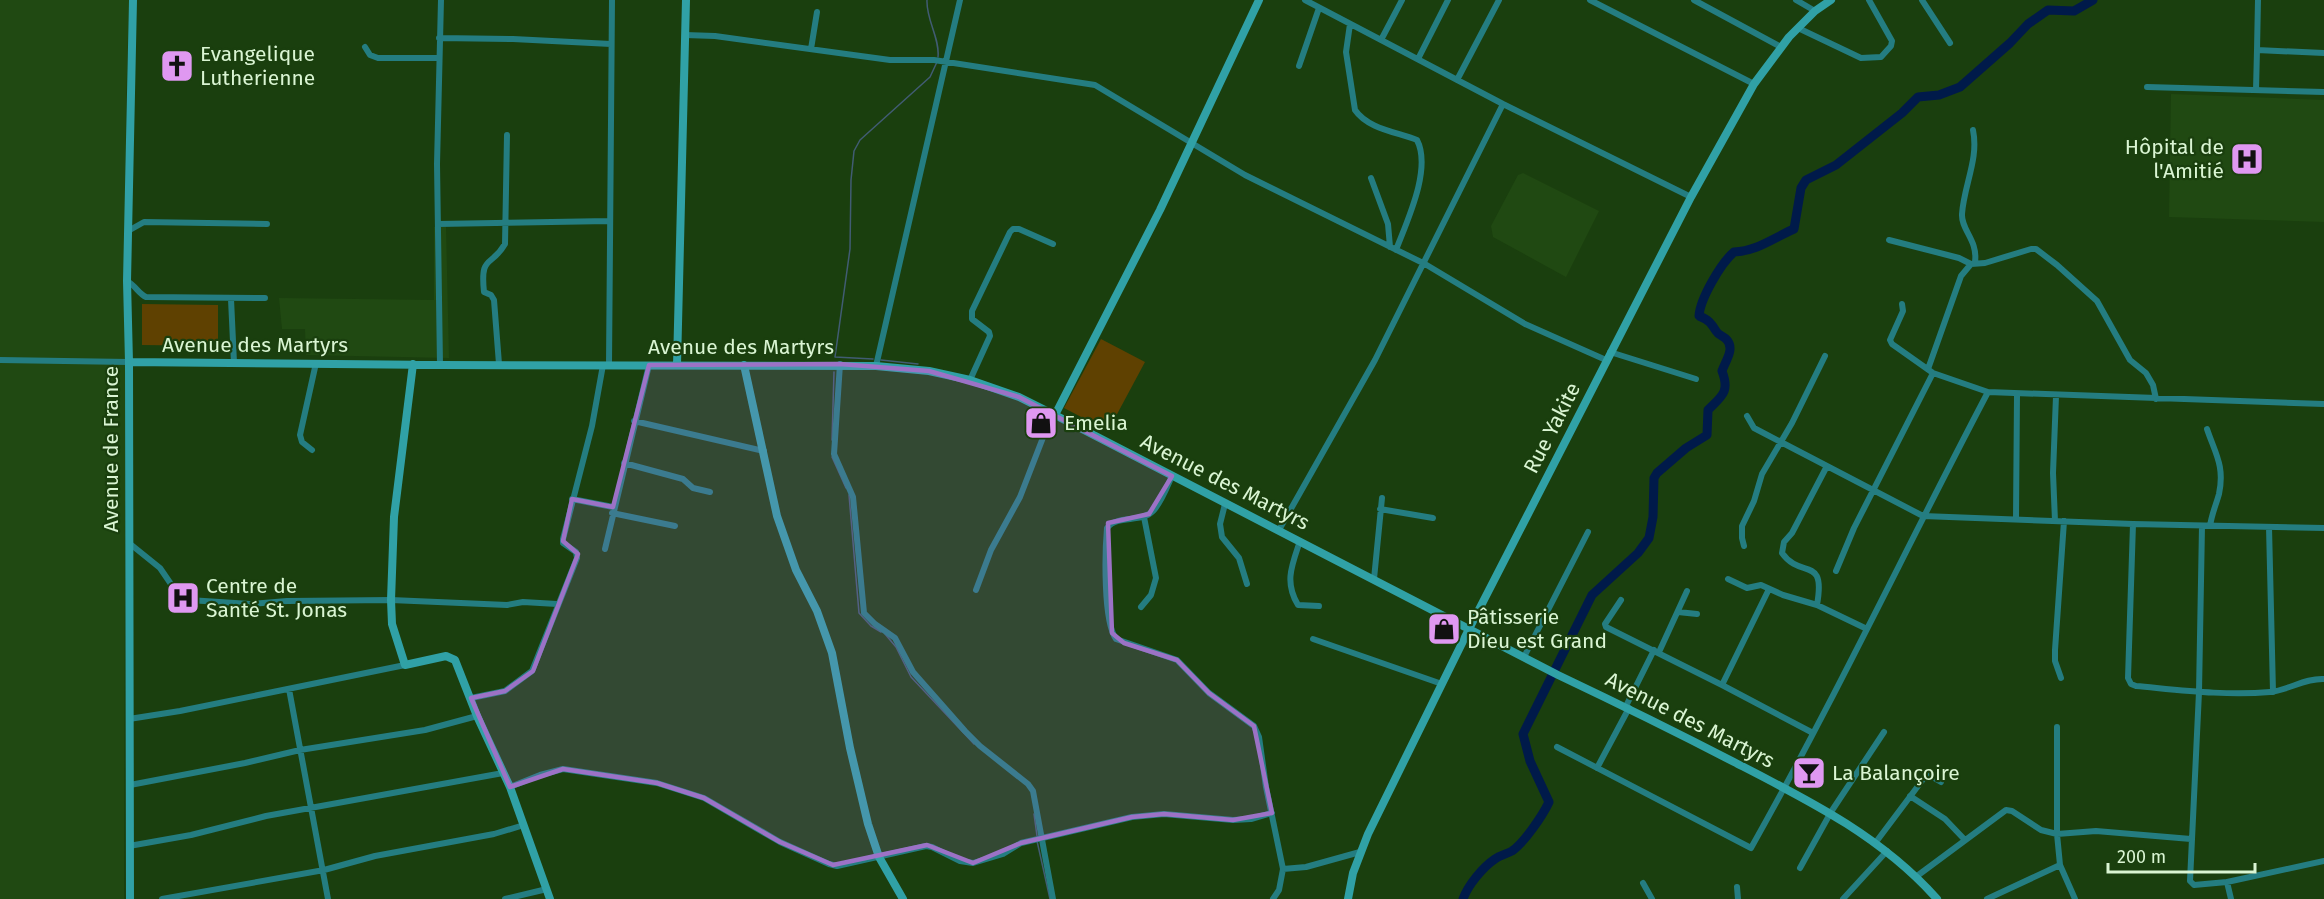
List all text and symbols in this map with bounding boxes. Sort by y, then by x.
place label: Evangelique Lutherienne [200,41,315,91]
church icon: Evangelique Lutherienne [159,48,195,84]
place label: Hôpital de l'Amitié [2125,134,2224,184]
hospital icon: Hôpital de l'Amitié [2229,141,2265,177]
street label: Avenue des Martyrs [162,332,348,358]
street label: Avenue des Martyrs [648,334,834,360]
street label: Avenue de France [98,366,124,532]
street label: Rue Yakite [1518,378,1586,478]
shop icon: Emelia [1023,405,1059,441]
place label: Emelia [1064,410,1128,436]
street label: Avenue des Martyrs [1136,428,1314,536]
place label: Centre de Santé St. Jonas [206,573,347,623]
hospital icon: Centre de Santé St. Jonas [165,580,201,616]
place label: Pâtisserie Dieu est Grand [1467,604,1607,654]
shop icon: Pâtisserie Dieu est Grand [1426,611,1462,647]
street label: Avenue des Martyrs [1601,666,1779,774]
bar icon: La Balançoire [1791,755,1827,791]
place label: La Balançoire [1832,760,1960,786]
scale bar [2108,836,2255,874]
text: 200 m [2117,846,2166,868]

